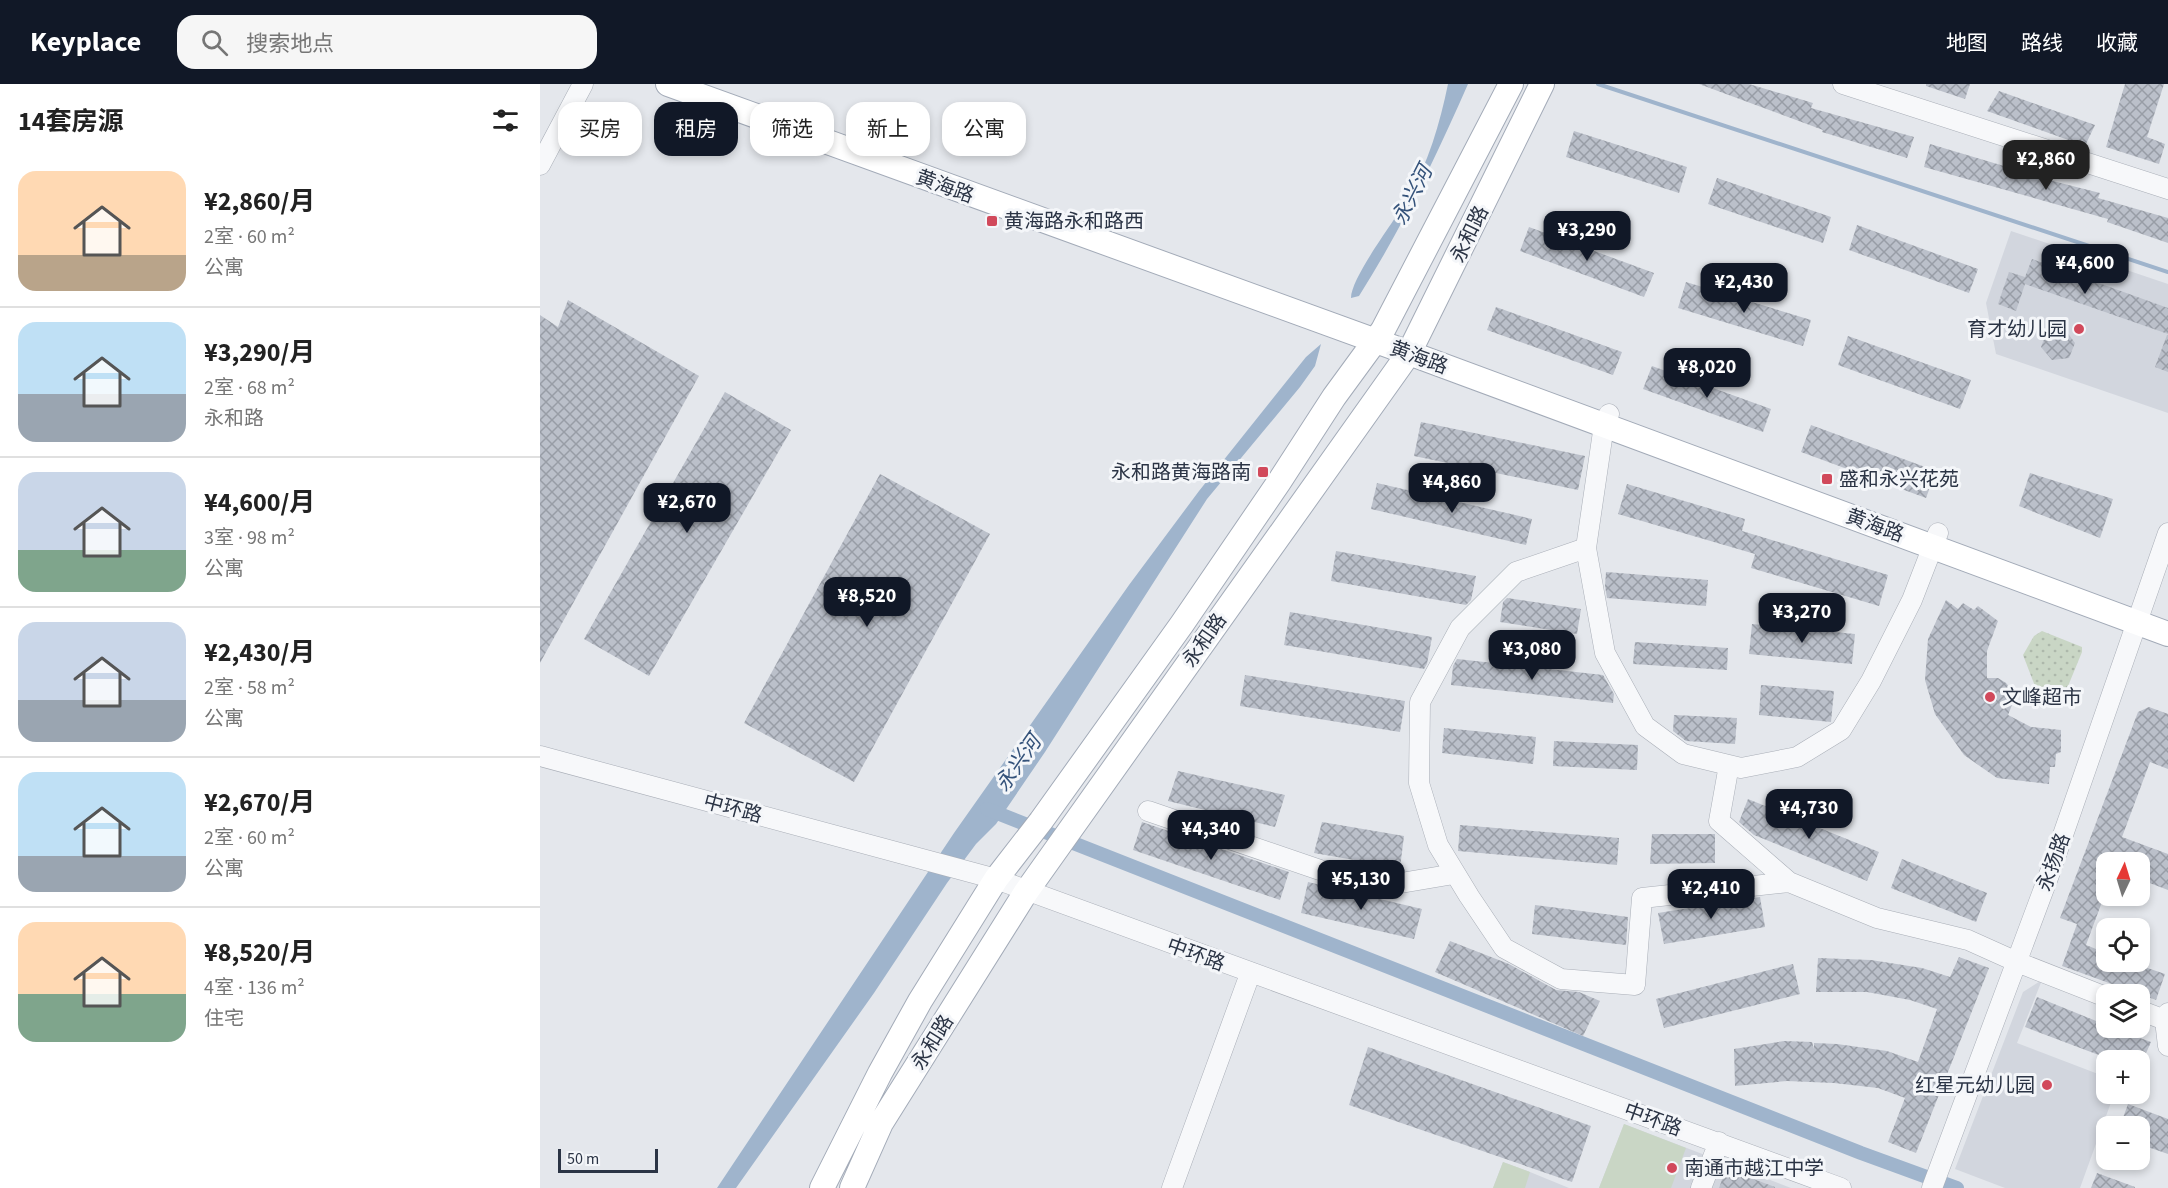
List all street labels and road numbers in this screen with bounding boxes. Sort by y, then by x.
street label: 黄海路 [912,164,978,210]
street label: 永和路 [1444,201,1496,268]
street label: 黄海路 [1386,335,1452,381]
street label: 黄海路 [1842,503,1908,549]
street label: 永和路 [1176,608,1233,673]
street label: 中环路 [700,788,765,830]
street label: 永扬路 [2031,829,2077,895]
street label: 中环路 [1163,932,1229,978]
street label: 永和路 [905,1010,961,1075]
street label: 中环路 [1620,1097,1686,1143]

